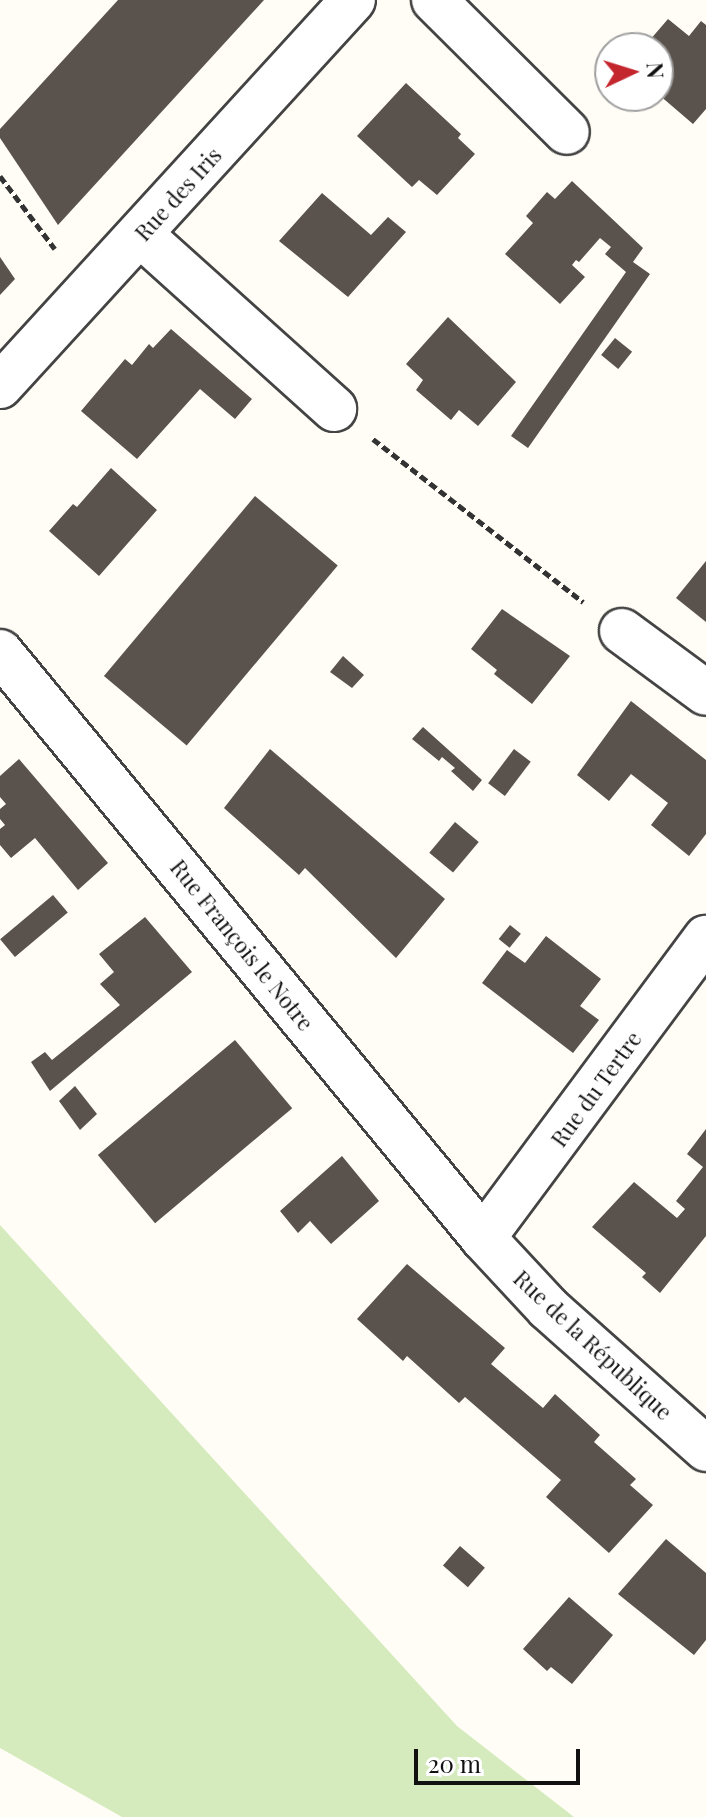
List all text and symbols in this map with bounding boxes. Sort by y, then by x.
north arrow [594,32,674,112]
text: N [640,61,671,79]
street label: Rue des Iris [129,142,227,246]
street label: Rue François le Notre [165,854,319,1036]
street label: Rue du Tertre [545,1026,647,1152]
street label: Rue de la République [508,1264,678,1426]
scale bar [418,1733,584,1783]
text: 20 m [428,1747,481,1779]

